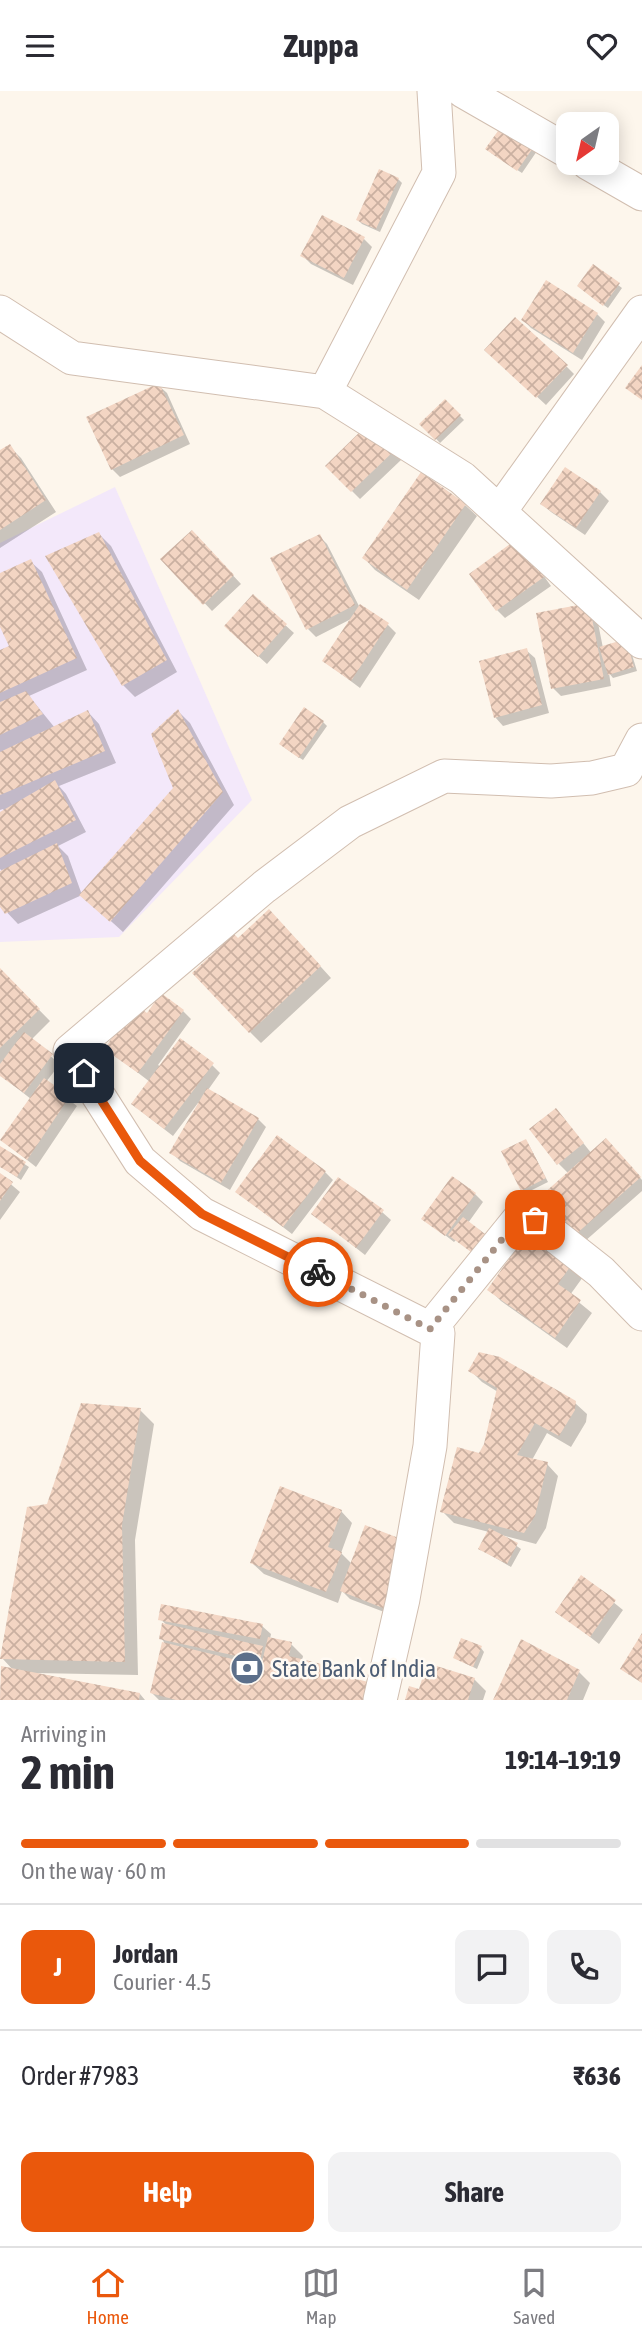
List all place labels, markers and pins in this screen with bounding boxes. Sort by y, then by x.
pin [54,1043,114,1103]
pin [505,1190,565,1250]
bank icon: State Bank of India [228,1649,266,1687]
place label: State Bank of India [272,1655,436,1682]

